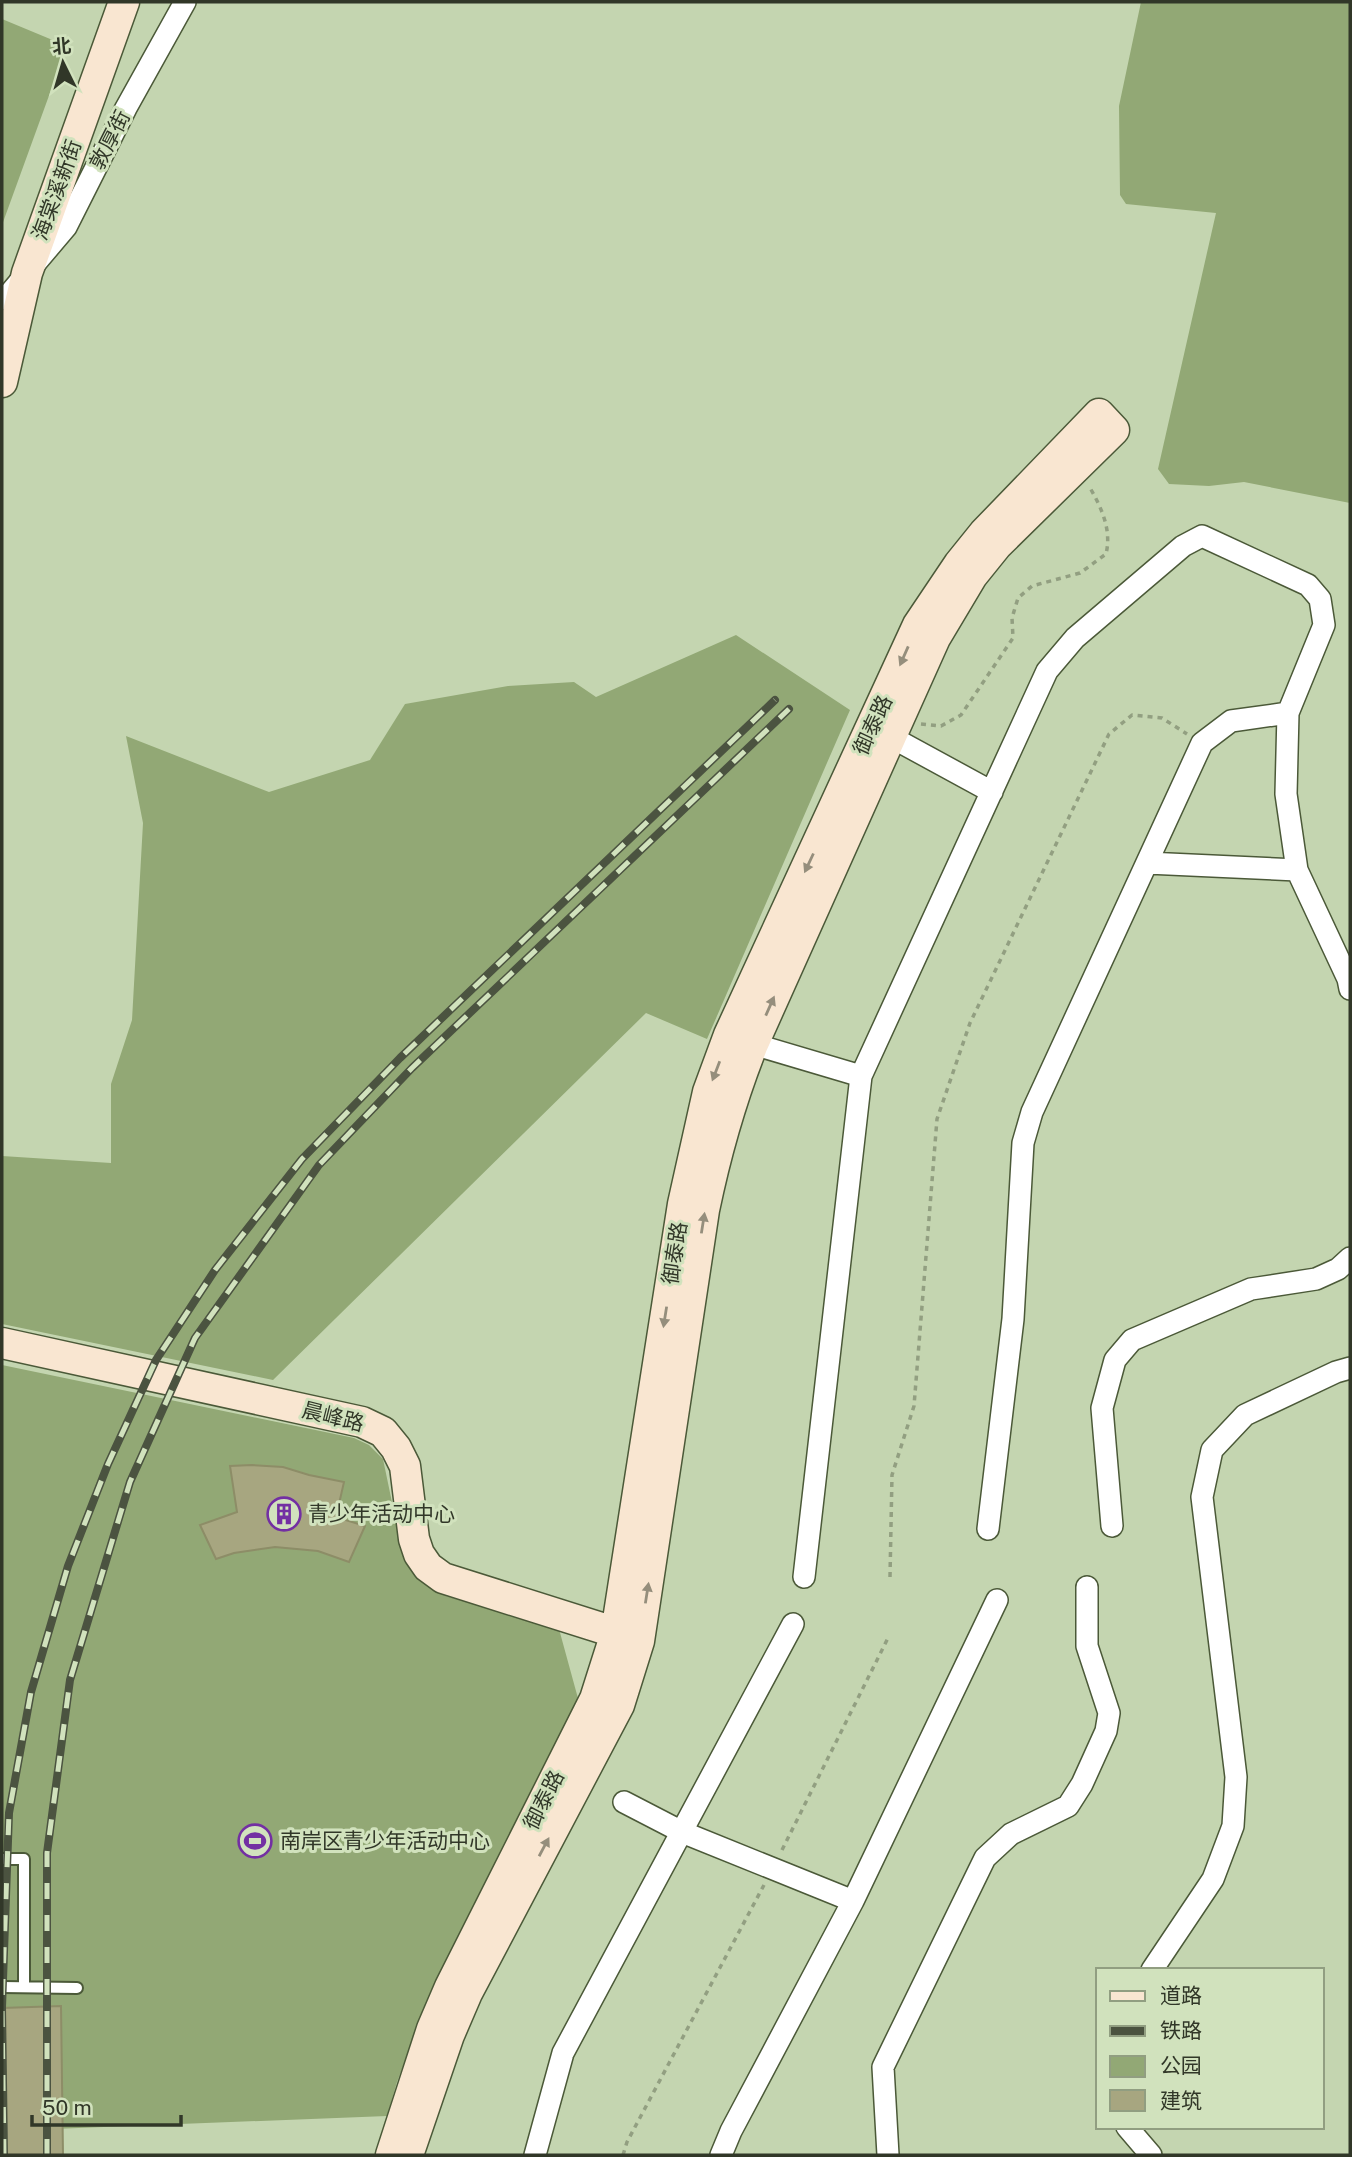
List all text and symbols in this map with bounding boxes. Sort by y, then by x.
north arrow [28,28,98,98]
text: 北 [51,34,72,58]
street label: 敦厚街 [84,106,135,174]
street label: 海棠溪新街 [27,136,86,243]
one-way arrow [898,646,909,667]
street label: 御泰路 [848,691,897,759]
one-way arrow [803,853,815,873]
one-way arrow [764,996,776,1016]
one-way arrow [710,1060,721,1081]
one-way arrow [697,1211,708,1233]
street label: 御泰路 [657,1220,692,1286]
one-way arrow [659,1306,670,1328]
street label: 晨峰路 [300,1397,367,1436]
building icon: 青少年活动中心 [265,1495,303,1533]
place label: 青少年活动中心 [308,1501,455,1526]
one-way arrow [641,1582,652,1604]
street label: 御泰路 [518,1766,569,1834]
sports icon: 南岸区青少年活动中心 [236,1822,274,1860]
place label: 南岸区青少年活动中心 [280,1828,490,1853]
one-way arrow [538,1837,550,1857]
legend [1096,1968,1324,2129]
text: 道路 [1160,1983,1202,2008]
text: 铁路 [1160,2018,1202,2043]
text: 公园 [1160,2053,1202,2078]
scale bar [32,2084,180,2128]
text: 建筑 [1160,2088,1202,2113]
text: 50 m [42,2095,92,2120]

